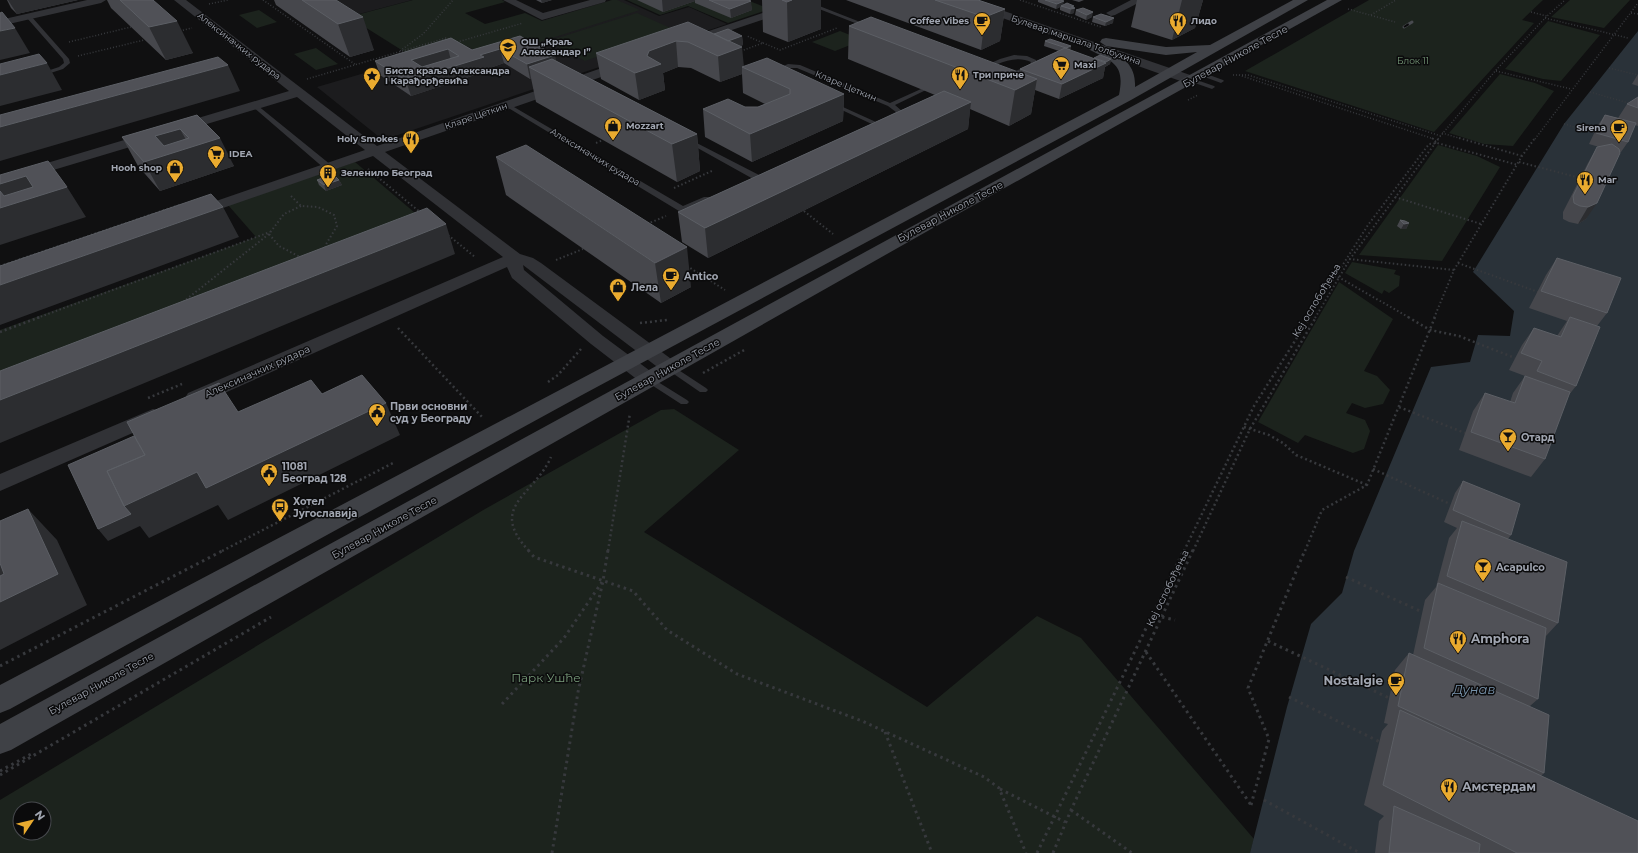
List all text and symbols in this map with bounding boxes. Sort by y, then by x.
street label: Алексиначких рудара [195,10,283,82]
cafe icon: Coffee Vibes [972,11,992,36]
restaurant icon: Лидо [1168,11,1188,36]
street label: Булевар маршала Толбухина [1010,12,1142,67]
place label: Coffee Vibes [910,15,969,26]
place label: Лидо [1191,15,1217,26]
street label: Булевар Николе Тесле [1180,22,1290,91]
place label: ОШ „Краљ Александар I” [521,36,591,57]
school or university icon: ОШ „Краљ Александар I” [498,37,518,62]
supermarket icon: Maxi [1051,55,1071,80]
park label: Блок 11 [1397,55,1429,66]
place label: Maxi [1074,59,1097,70]
place label: Биста краља Александра I Карађорђевића [385,65,510,86]
restaurant icon: Три приче [950,65,970,90]
place icon: Биста краља Александра I Карађорђевића [362,66,382,91]
street label: Кларе Цеткин [814,68,879,103]
place label: Три приче [973,69,1024,80]
street label: Кларе Цеткин [443,100,509,131]
shop icon: Mozzart [603,116,623,141]
cafe icon: Sirena [1609,118,1629,143]
place label: Mozzart [626,120,664,131]
place label: Sirena [1576,122,1606,133]
street label: Алексиначких рудара [548,125,642,188]
restaurant icon: Holy Smokes [401,129,421,154]
place label: Holy Smokes [337,133,398,144]
supermarket icon: IDEA [206,144,226,169]
place label: IDEA [229,148,252,159]
shop icon: Hooh shop [165,158,185,183]
place label: Hooh shop [111,162,162,173]
building icon: Зеленило Београд [318,163,338,188]
place label: Зеленило Београд [340,167,433,178]
restaurant icon: Маг [1575,170,1595,195]
place label: Маг [1598,174,1617,185]
street label: Булевар Николе Тесле [895,178,1005,245]
street label: Кеј ослобођења [1289,261,1344,340]
cafe icon: Antico [661,266,681,291]
place label: Antico [683,270,719,283]
shop icon: Лела [608,277,628,302]
place label: Лела [631,281,658,294]
street label: Булевар Николе Тесле [612,335,722,404]
street label: Алексиначких рудара [202,342,312,401]
place label: Први основни суд у Београду [390,400,473,425]
public building icon: Први основни суд у Београду [367,402,387,427]
bar icon: Отард [1498,427,1518,452]
place label: Отард [1521,431,1555,444]
place label: 11081 Београд 128 [282,460,347,485]
public building icon: 11081 Београд 128 [259,462,279,487]
street label: Булевар Николе Тесле [329,493,439,562]
place label: Хотел Југославија [293,495,357,520]
bus stop icon: Хотел Југославија [270,497,290,522]
street label: Кеј ослобођења [1143,548,1192,629]
bar icon: Acapulco [1473,557,1493,582]
place label: Acapulco [1495,561,1545,574]
restaurant icon: Amphora [1448,629,1468,654]
place label: Amphora [1470,631,1529,646]
street label: Булевар Николе Тесле [46,649,156,718]
park label: Парк Ушће [511,670,581,685]
cafe icon: Nostalgie [1386,671,1406,696]
place label: Nostalgie [1323,673,1383,688]
water label: Дунав [1452,681,1495,697]
restaurant icon: Амстердам [1439,777,1459,802]
place label: Амстердам [1462,779,1536,794]
north arrow [12,801,52,841]
text: N [32,808,48,823]

